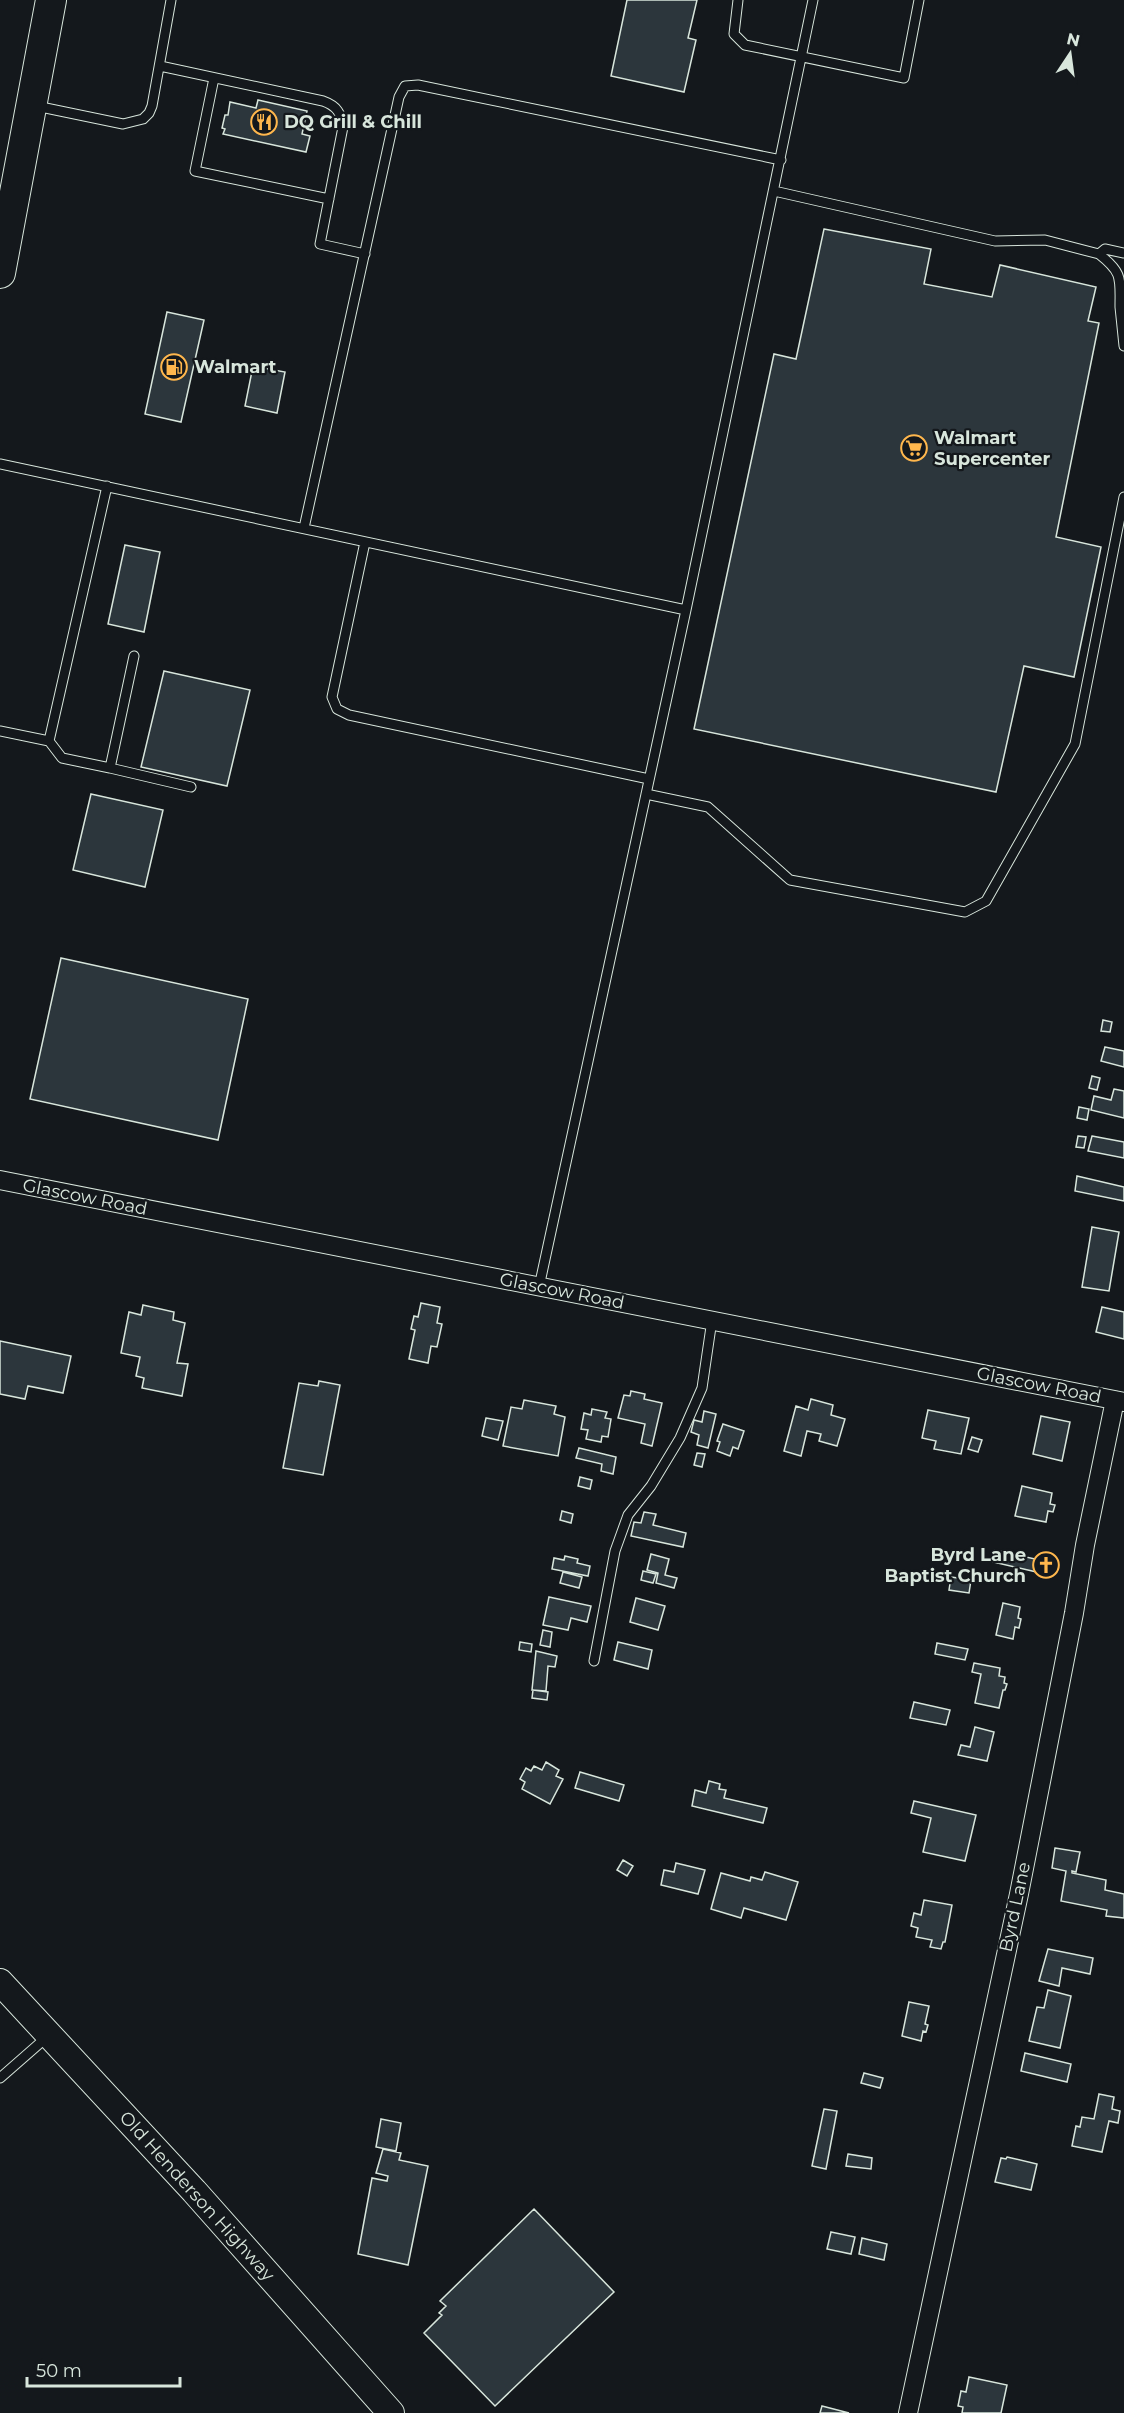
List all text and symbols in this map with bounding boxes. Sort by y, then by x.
north arrow [1040,24,1100,84]
text: N [1065,29,1082,51]
restaurant icon: DQ Grill & Chill [249,107,279,137]
place label: DQ Grill & Chill [284,111,422,133]
fuel station icon: Walmart [159,352,189,382]
place label: Walmart [194,356,276,378]
place label: Walmart Supercenter [934,427,1050,470]
supermarket icon: Walmart Supercenter [899,433,929,463]
street label: Glascow Road [21,1174,149,1220]
street label: Glascow Road [498,1268,626,1314]
street label: Glascow Road [975,1362,1103,1408]
place label: Byrd Lane Baptist Church [885,1544,1026,1587]
church icon: Byrd Lane Baptist Church [1031,1550,1061,1580]
street label: Byrd Lane [995,1860,1035,1954]
street label: Old Henderson Highway [115,2107,279,2286]
scale bar [27,2350,180,2388]
text: 50 m [36,2360,82,2382]

